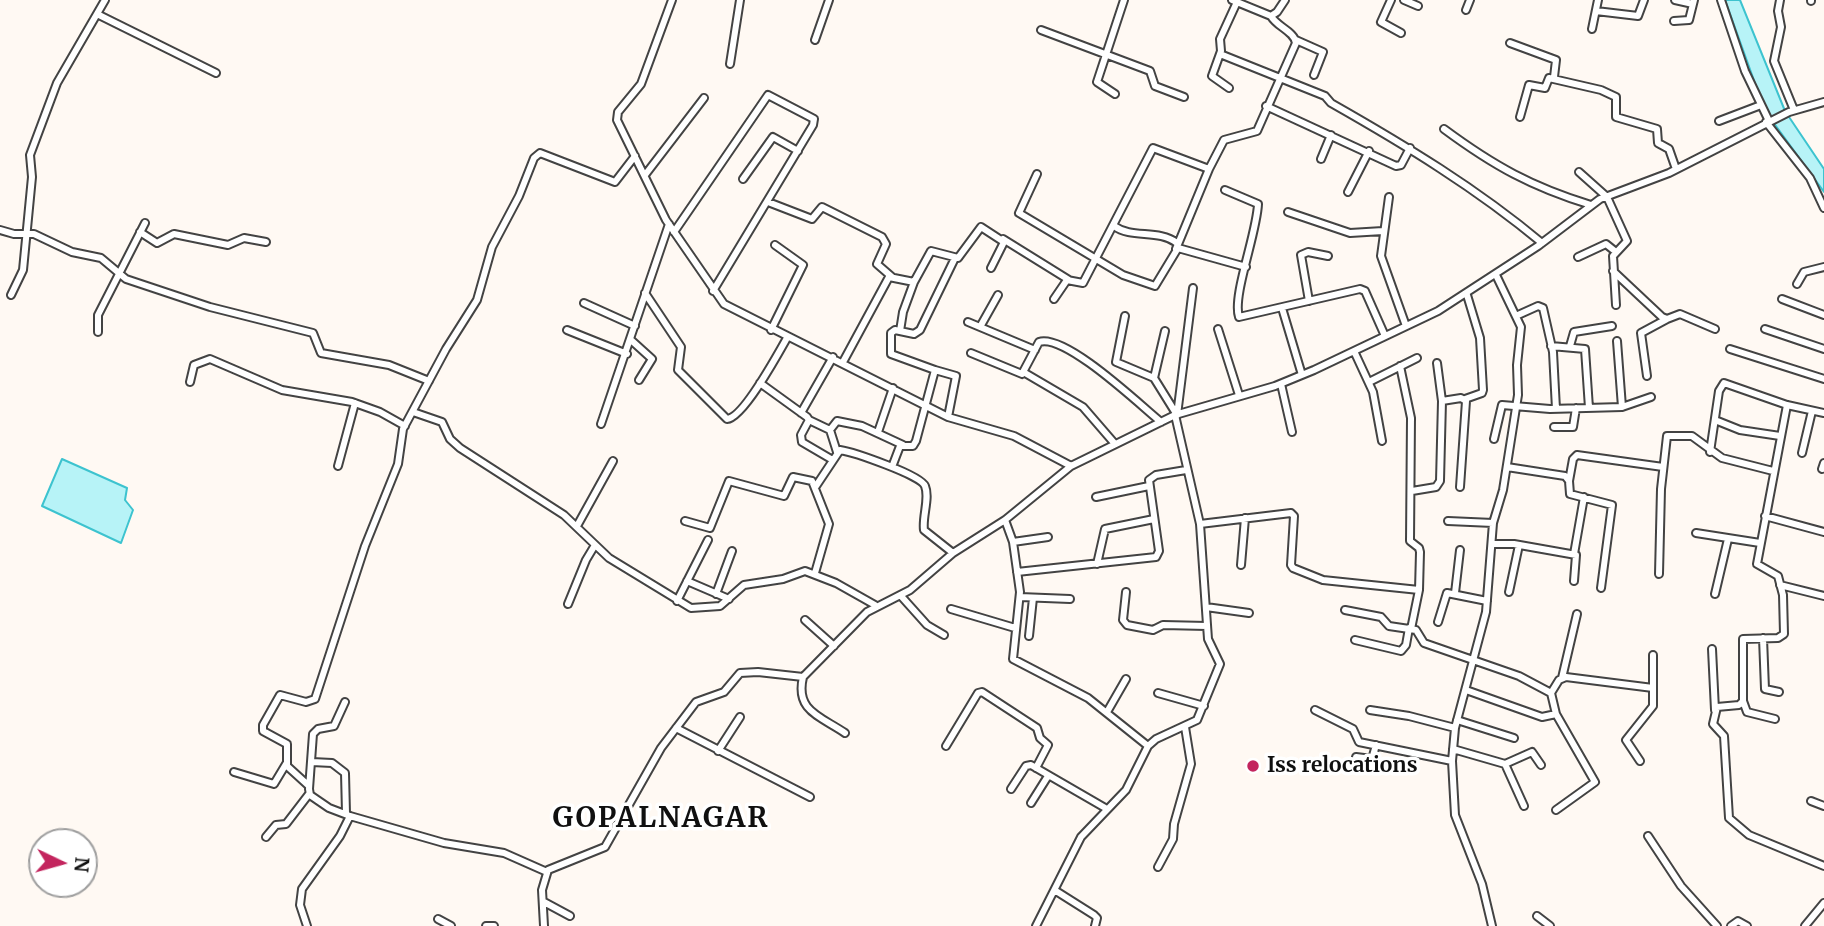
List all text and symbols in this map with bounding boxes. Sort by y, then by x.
place label: Iss relocations [1267,753,1418,779]
marker: Iss relocations [1245,758,1261,774]
district label: GOPALNAGAR [554,802,768,836]
north arrow [28,828,98,898]
text: N [69,856,95,873]

